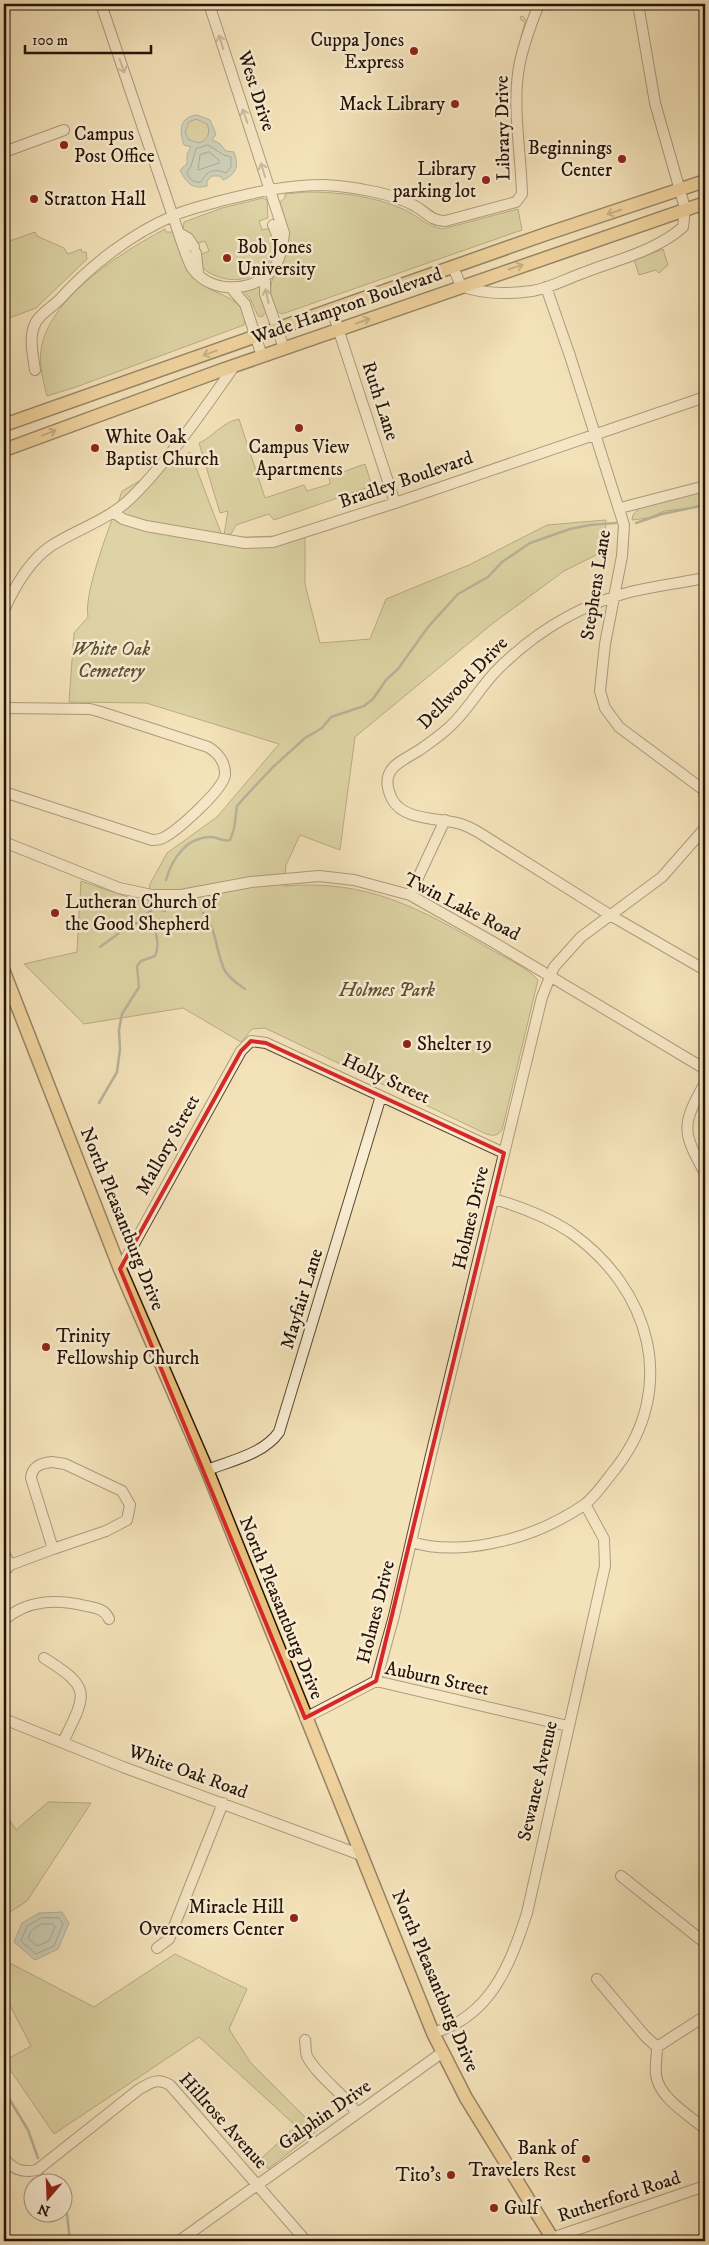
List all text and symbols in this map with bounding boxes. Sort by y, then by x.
scale bar [25,22,151,54]
place label: Cuppa Jones Express [310,29,404,74]
text: 100 m [32,31,68,50]
one-way arrow [216,35,225,50]
marker: Cuppa Jones Express [408,45,420,57]
street label: West Drive [232,47,280,134]
one-way arrow [118,58,128,74]
street label: Library Drive [491,75,515,181]
place label: Mack Library [339,93,446,116]
marker: Mack Library [449,98,461,110]
one-way arrow [240,109,249,124]
place label: Campus Post Office [74,123,155,168]
place label: Beginnings Center [528,137,612,182]
marker: Campus Post Office [58,139,70,151]
marker: Beginnings Center [616,153,628,165]
place label: Library parking lot [392,158,477,203]
one-way arrow [258,163,268,179]
marker: Library parking lot [480,174,492,186]
place label: Stratton Hall [44,188,146,211]
marker: Stratton Hall [28,193,40,205]
one-way arrow [606,207,622,217]
place label: Bob Jones University [237,236,317,281]
marker: Bob Jones University [221,252,233,264]
street label: Wade Hampton Boulevard [248,262,446,350]
one-way arrow [508,262,524,271]
one-way arrow [262,288,271,304]
one-way arrow [355,315,371,325]
one-way arrow [203,349,218,358]
street label: Ruth Lane [356,359,404,443]
marker: Campus View Apartments [293,422,305,434]
place label: White Oak Baptist Church [104,426,219,471]
one-way arrow [41,428,57,437]
place label: Campus View Apartments [249,436,349,481]
marker: White Oak Baptist Church [89,442,101,454]
street label: Bradley Boulevard [336,446,476,514]
street label: Stephens Lane [576,528,616,642]
street label: Dellwood Drive [413,632,513,734]
park label: White Oak Cemetery [72,638,150,683]
street label: Twin Lake Road [400,868,524,946]
place label: Lutheran Church of the Good Shepherd [65,891,220,936]
marker: Lutheran Church of the Good Shepherd [49,907,61,919]
park label: Holmes Park [338,979,435,1002]
place label: Shelter 19 [417,1033,492,1056]
marker: Shelter 19 [401,1038,413,1050]
street label: Holly Street [339,1049,433,1109]
street label: Mallory Street [131,1091,205,1199]
street label: North Pleasantburg Drive [75,1124,169,1314]
street label: Holmes Drive [448,1164,494,1272]
street label: Mayfair Lane [276,1246,328,1352]
place label: Trinity Fellowship Church [56,1325,199,1370]
marker: Trinity Fellowship Church [40,1341,52,1353]
street label: North Pleasantburg Drive [234,1513,328,1703]
street label: Holmes Drive [352,1558,400,1666]
street label: Auburn Street [383,1657,491,1701]
street label: Sewanee Avenue [513,1719,563,1843]
street label: White Oak Road [124,1739,251,1804]
street label: North Pleasantburg Drive [386,1887,484,2075]
place label: Miracle Hill Overcomers Center [139,1896,284,1941]
marker: Miracle Hill Overcomers Center [288,1912,300,1924]
street label: Hillrose Avenue [174,2068,272,2174]
street label: Galphin Drive [274,2075,376,2155]
place label: Bank of Travelers Rest [468,2137,579,2182]
marker: Bank of Travelers Rest [580,2153,592,2165]
place label: Tito's [396,2164,441,2187]
street label: Rutherford Road [555,2166,684,2228]
marker: Tito's [445,2169,457,2181]
north arrow [22,2172,72,2222]
place label: Gulf [504,2197,541,2220]
text: N [35,2199,52,2220]
marker: Gulf [488,2202,500,2214]

